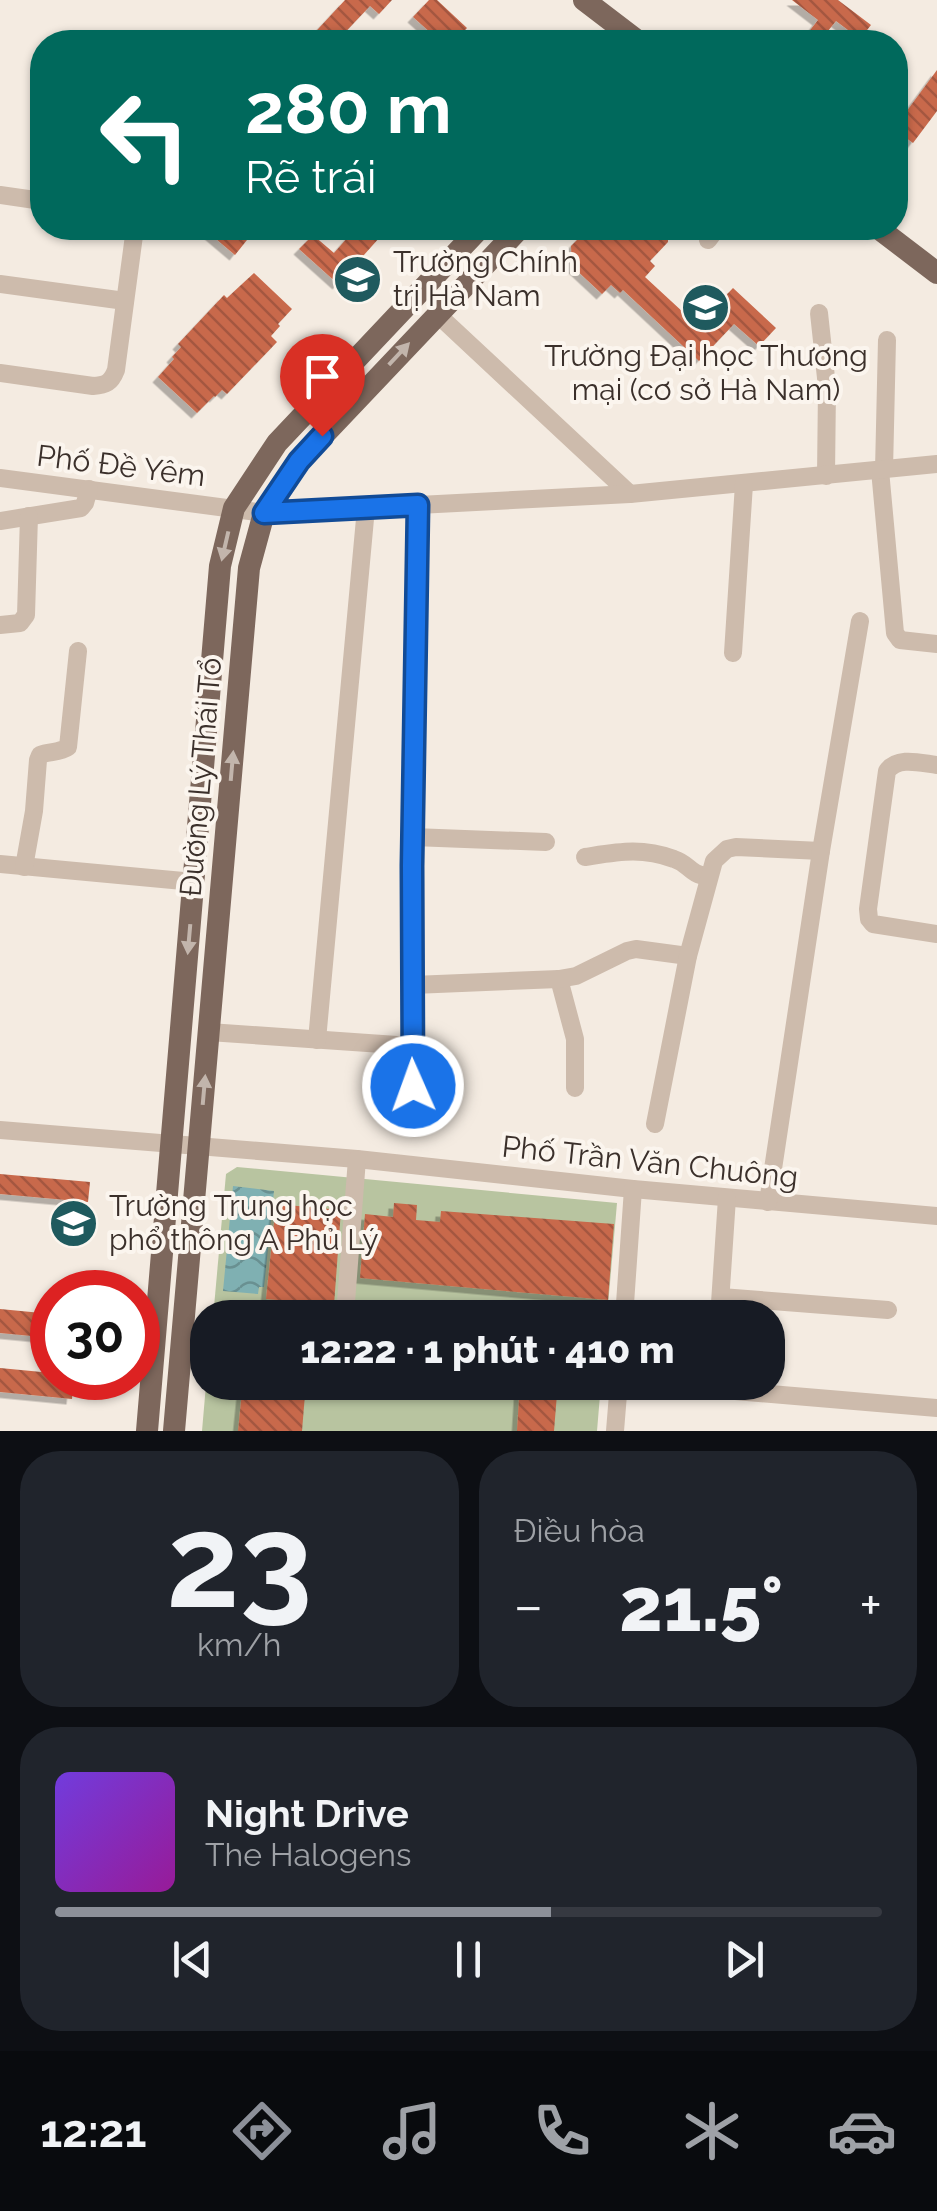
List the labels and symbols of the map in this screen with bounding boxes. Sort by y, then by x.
place label: Trường Chính trị Hà Nam [393,244,578,313]
school or university icon: Trường Chính trị Hà Nam [332,253,384,305]
school or university icon: Trường Đại học Thương mại (cơ sở Hà Nam) [680,281,732,333]
pin [280,334,365,437]
place label: Trường Đại học Thương mại (cơ sở Hà Nam) [544,338,868,407]
one-way arrow [387,343,411,367]
street label: Phố Đề Yêm [35,438,207,493]
one-way arrow [217,531,232,562]
street label: Đường Lý Thái Tổ [173,656,228,898]
one-way arrow [224,750,240,781]
one-way arrow [180,923,196,955]
position arrow [361,1034,465,1138]
one-way arrow [196,1073,212,1105]
street label: Phố Trần Văn Chuông [500,1129,800,1194]
place label: Trường Trung học phổ thông A Phủ Lý [109,1188,379,1257]
school or university icon: Trường Trung học phổ thông A Phủ Lý [48,1197,100,1249]
speed limit sign: 30 [30,1270,160,1400]

